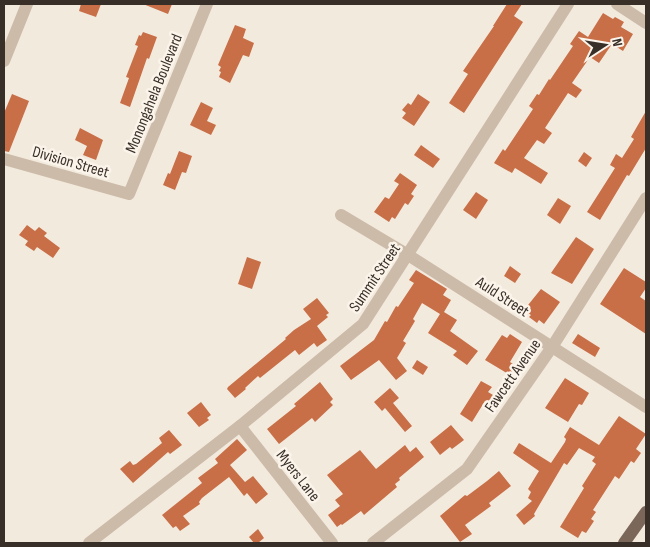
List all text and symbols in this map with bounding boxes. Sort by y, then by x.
north arrow [580,20,630,70]
street label: Monongahela Boulevard [122,31,187,156]
text: N [608,37,626,48]
street label: Division Street [30,142,111,182]
street label: Summit Street [345,240,405,316]
street label: Auld Street [471,273,532,321]
street label: Fawcett Avenue [481,336,545,416]
street label: Myers Lane [272,446,324,505]

